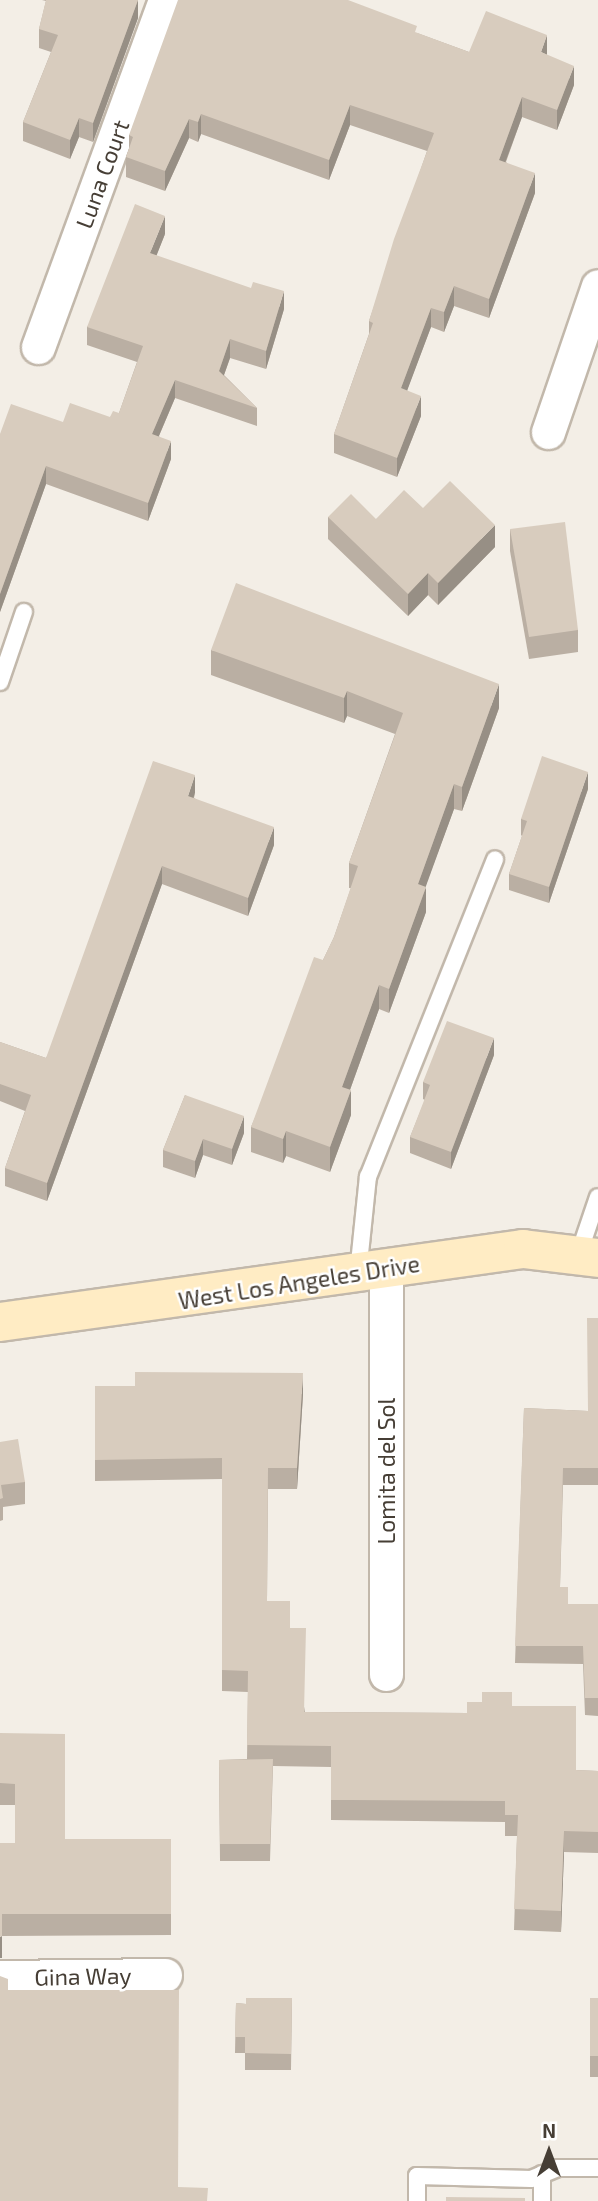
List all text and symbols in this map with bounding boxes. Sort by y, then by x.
street label: Luna Court [70,116,134,232]
street label: West Los Angeles Drive [176,1249,422,1315]
street label: Lomita del Sol [372,1397,400,1545]
street label: Gina Way [34,1961,132,1991]
north arrow [514,2117,584,2187]
text: N [542,2119,556,2142]

